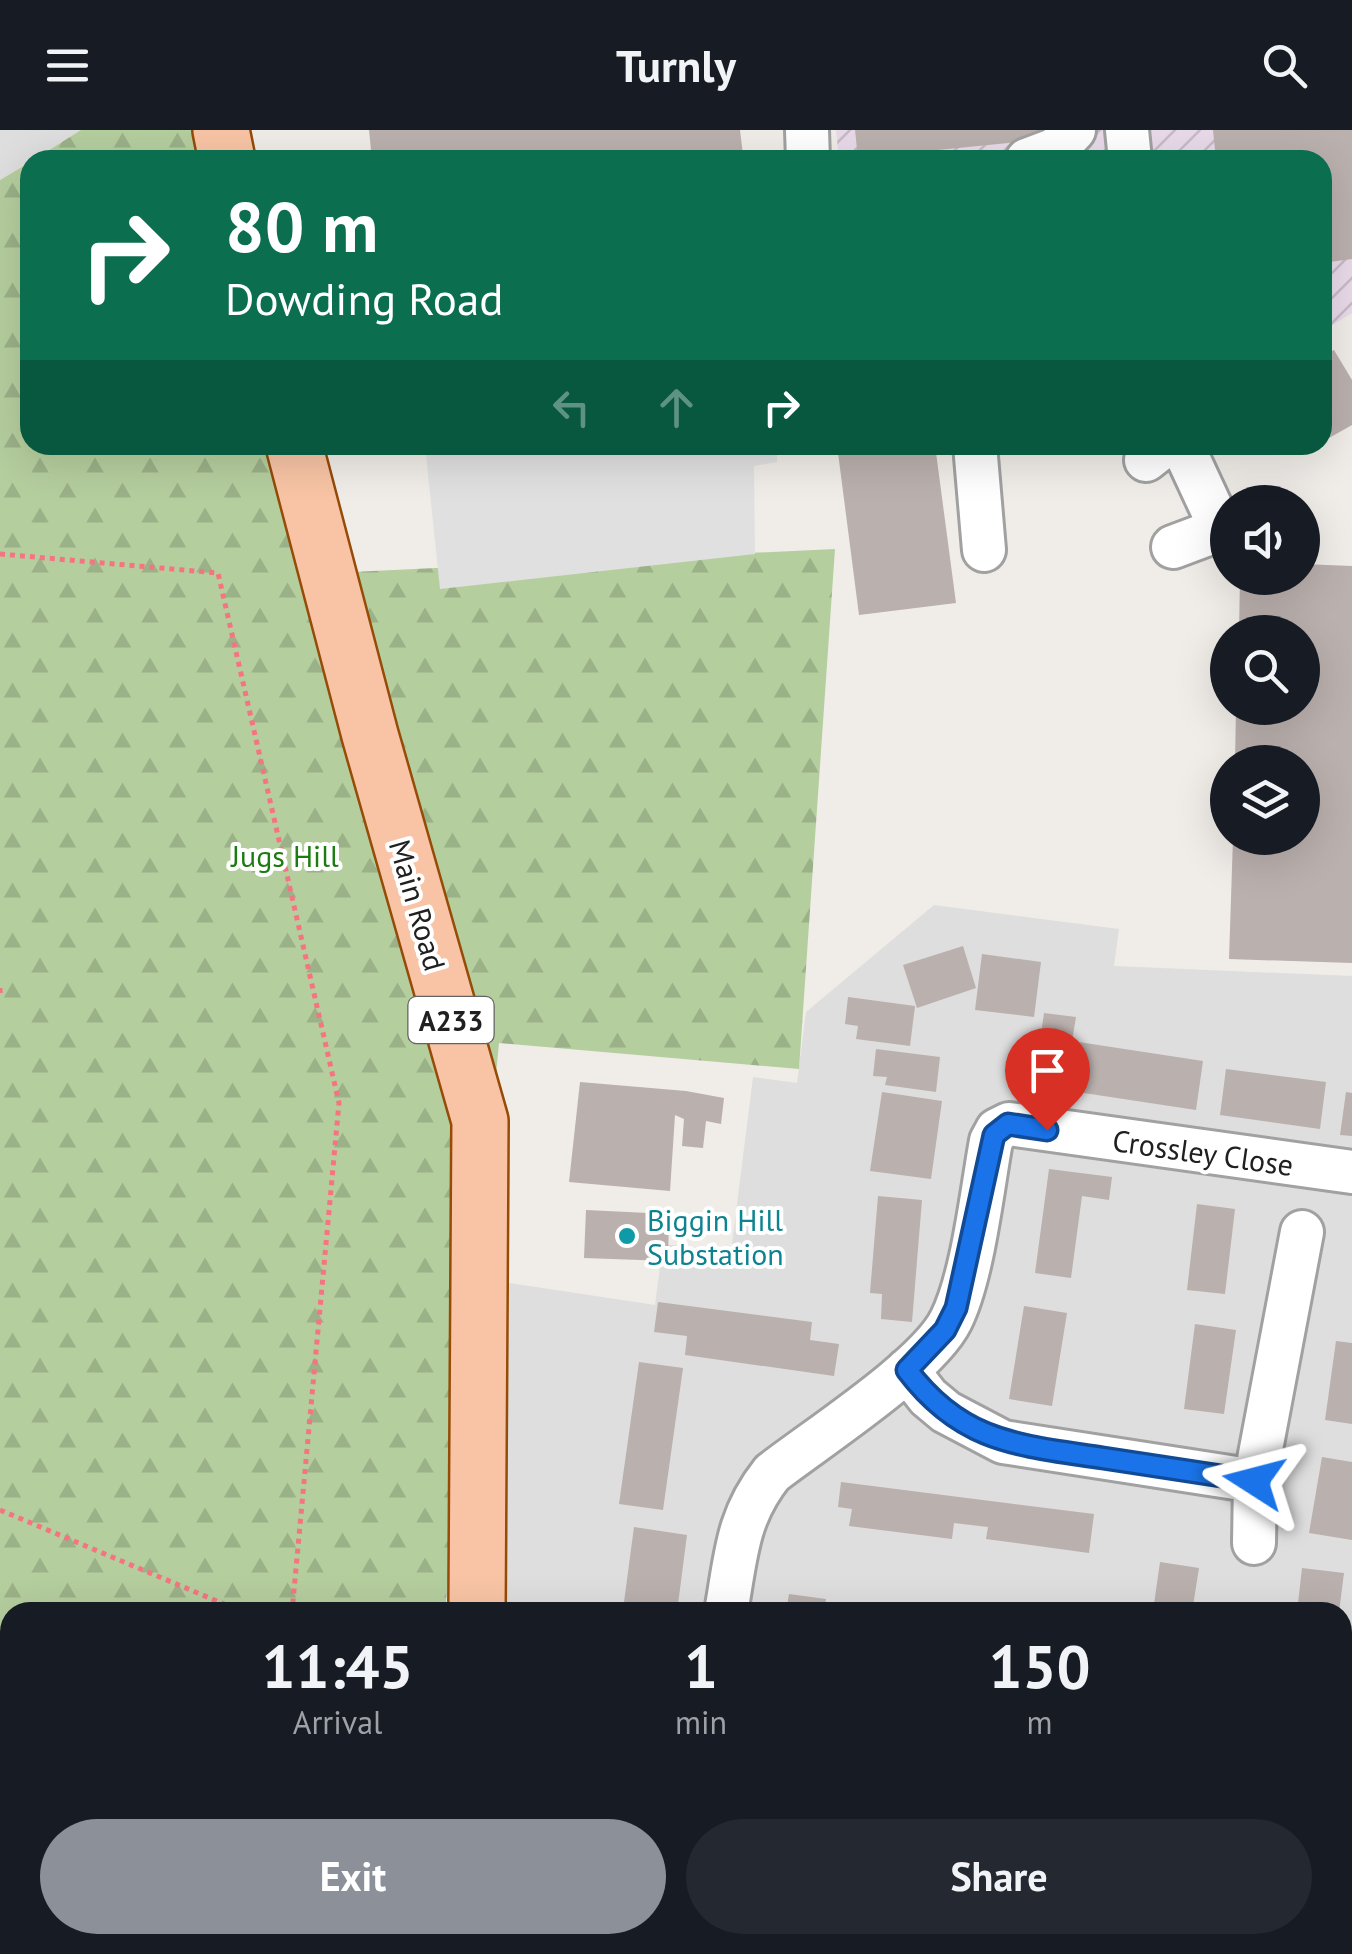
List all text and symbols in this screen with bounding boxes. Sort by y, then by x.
text: Turnly [616,36,736,94]
icon: menu [40,38,95,93]
icon: search [1257,38,1312,93]
text: 80 m [225,181,378,271]
icon: right [60,190,190,320]
text: Dowding Road [225,269,503,327]
icon: left [544,380,599,435]
icon: ahead [649,380,704,435]
icon: right [754,380,809,435]
map controls [1210,485,1320,855]
button: sound [1210,485,1320,595]
button: search [1210,615,1320,725]
button: layers [1210,745,1320,855]
street label: Main Road [381,835,455,975]
park label: Jugs Hill [229,836,339,875]
road number: A233 [408,997,494,1043]
pin [1005,1028,1090,1131]
icon: arrive [1020,1043,1075,1098]
street label: Crossley Close [1110,1120,1296,1184]
place label: Biggin Hill Substation [647,1200,784,1273]
marker: Biggin Hill Substation [616,1225,638,1247]
position arrow [1202,1429,1306,1533]
text: 11:45 [261,1627,414,1705]
text: 1 [684,1627,718,1705]
text: 150 [989,1627,1091,1705]
text: Arrival [293,1701,382,1743]
text: min [675,1701,727,1743]
text: m [1027,1701,1053,1743]
button: Exit [40,1819,666,1934]
button: Share [686,1819,1312,1934]

